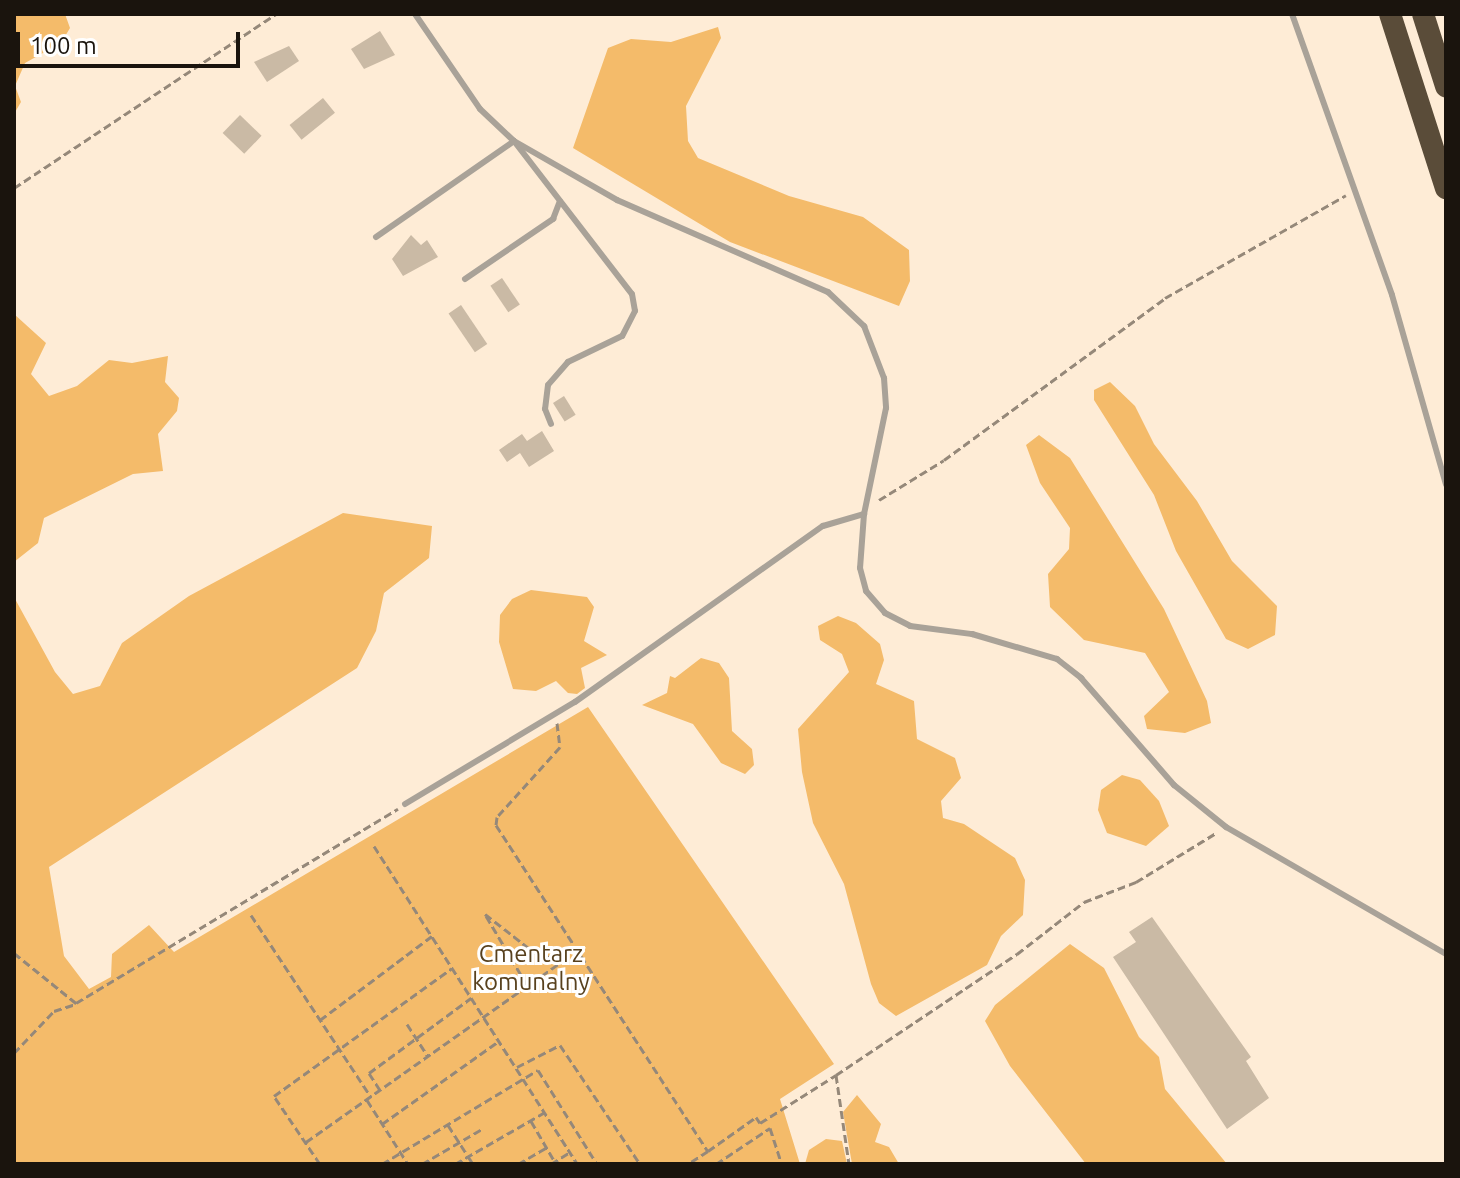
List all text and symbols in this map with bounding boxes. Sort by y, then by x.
scale bar [20,16,244,66]
text: 100 m [30,32,97,59]
park label: Cmentarz komunalny [472,940,590,996]

